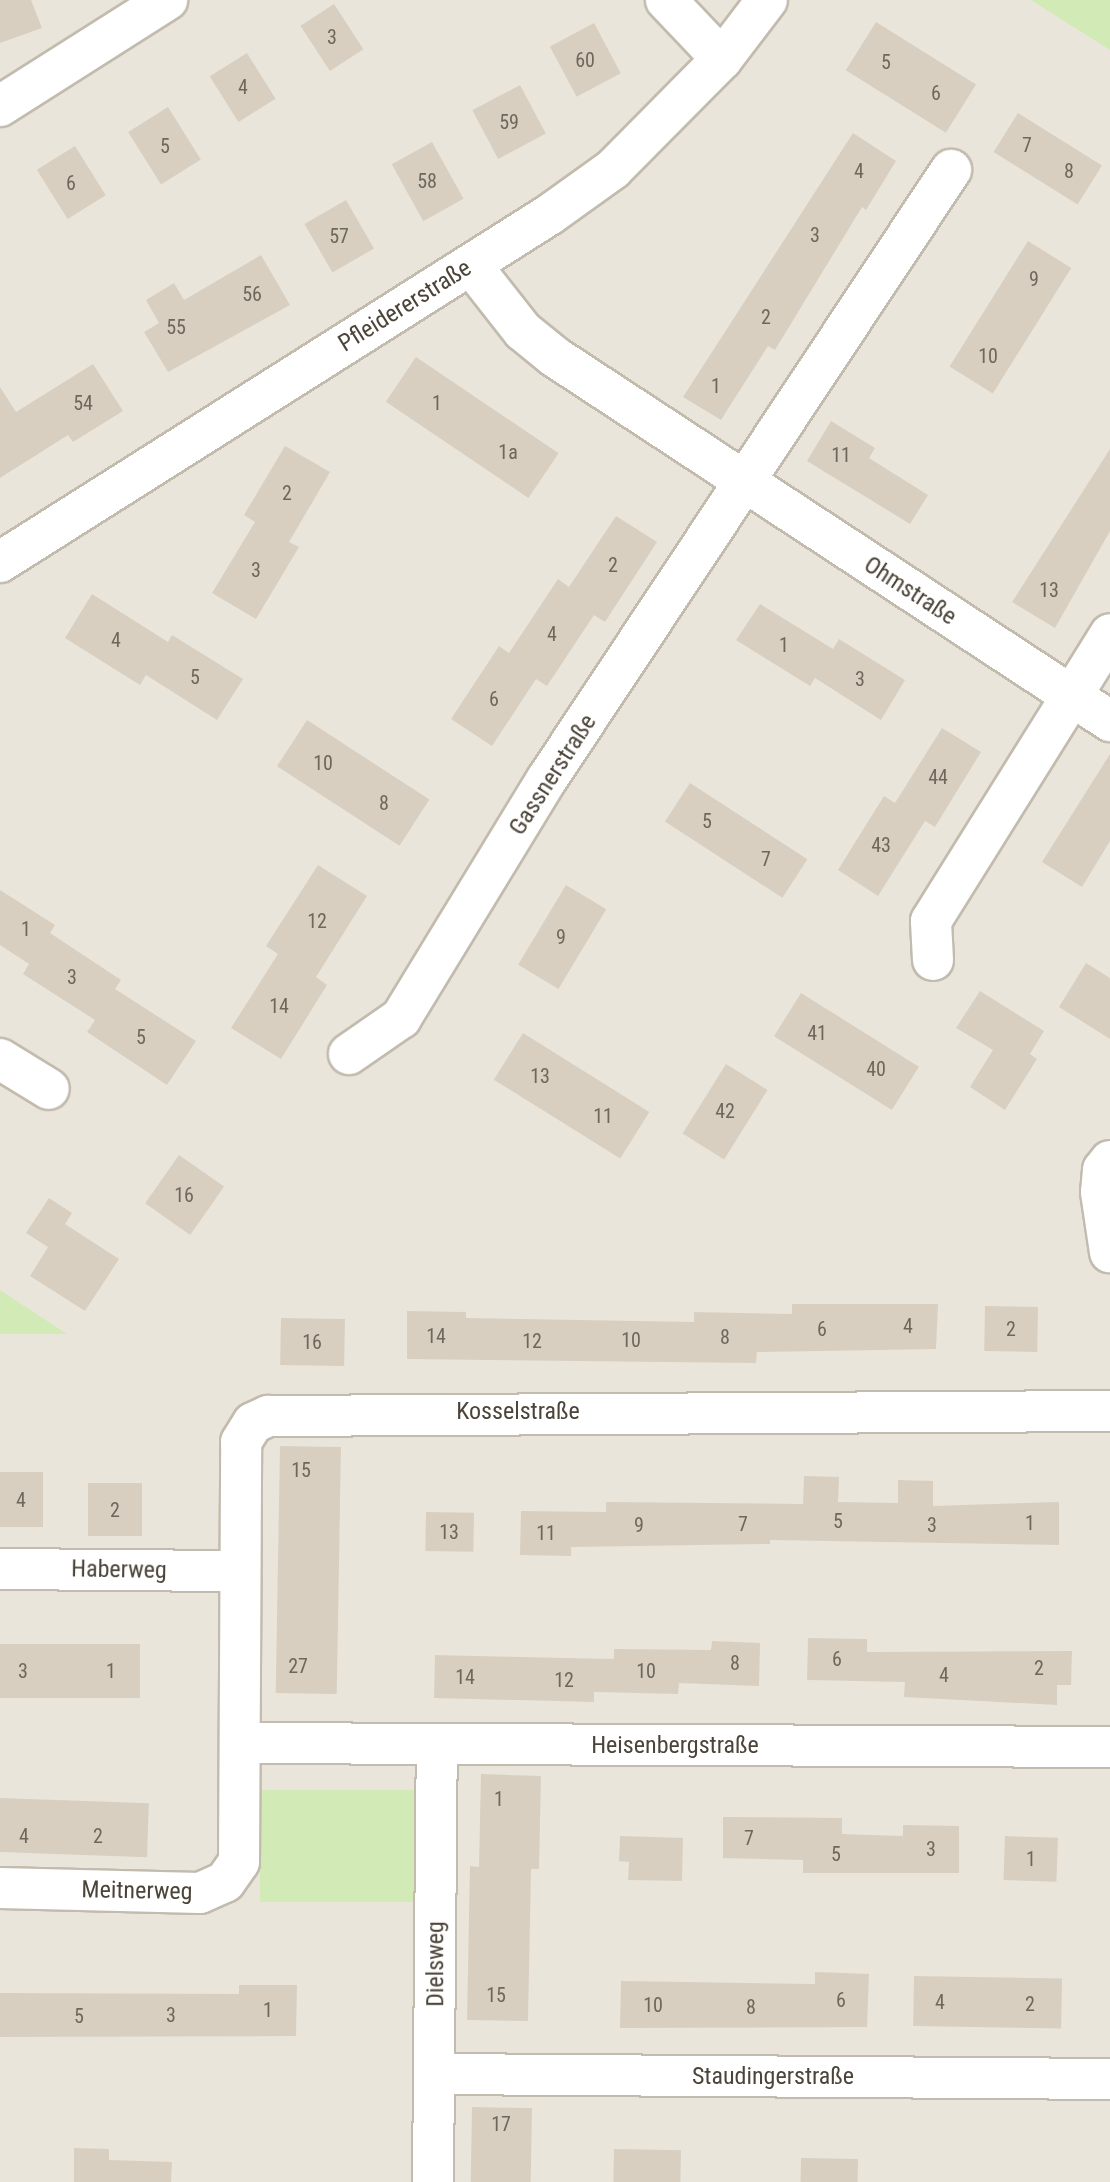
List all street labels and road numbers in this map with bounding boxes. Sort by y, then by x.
street label: Pfleidererstraße [333,254,477,358]
street label: Ohmstraße [858,551,962,631]
street label: Gassnerstraße [503,709,603,841]
street label: Kosselstraße [456,1398,580,1426]
street label: Haberweg [71,1555,167,1585]
street label: Heisenbergstraße [591,1732,759,1760]
street label: Meitnerweg [81,1876,193,1906]
street label: Dielsweg [422,1921,450,2007]
street label: Staudingerstraße [692,2063,854,2091]

